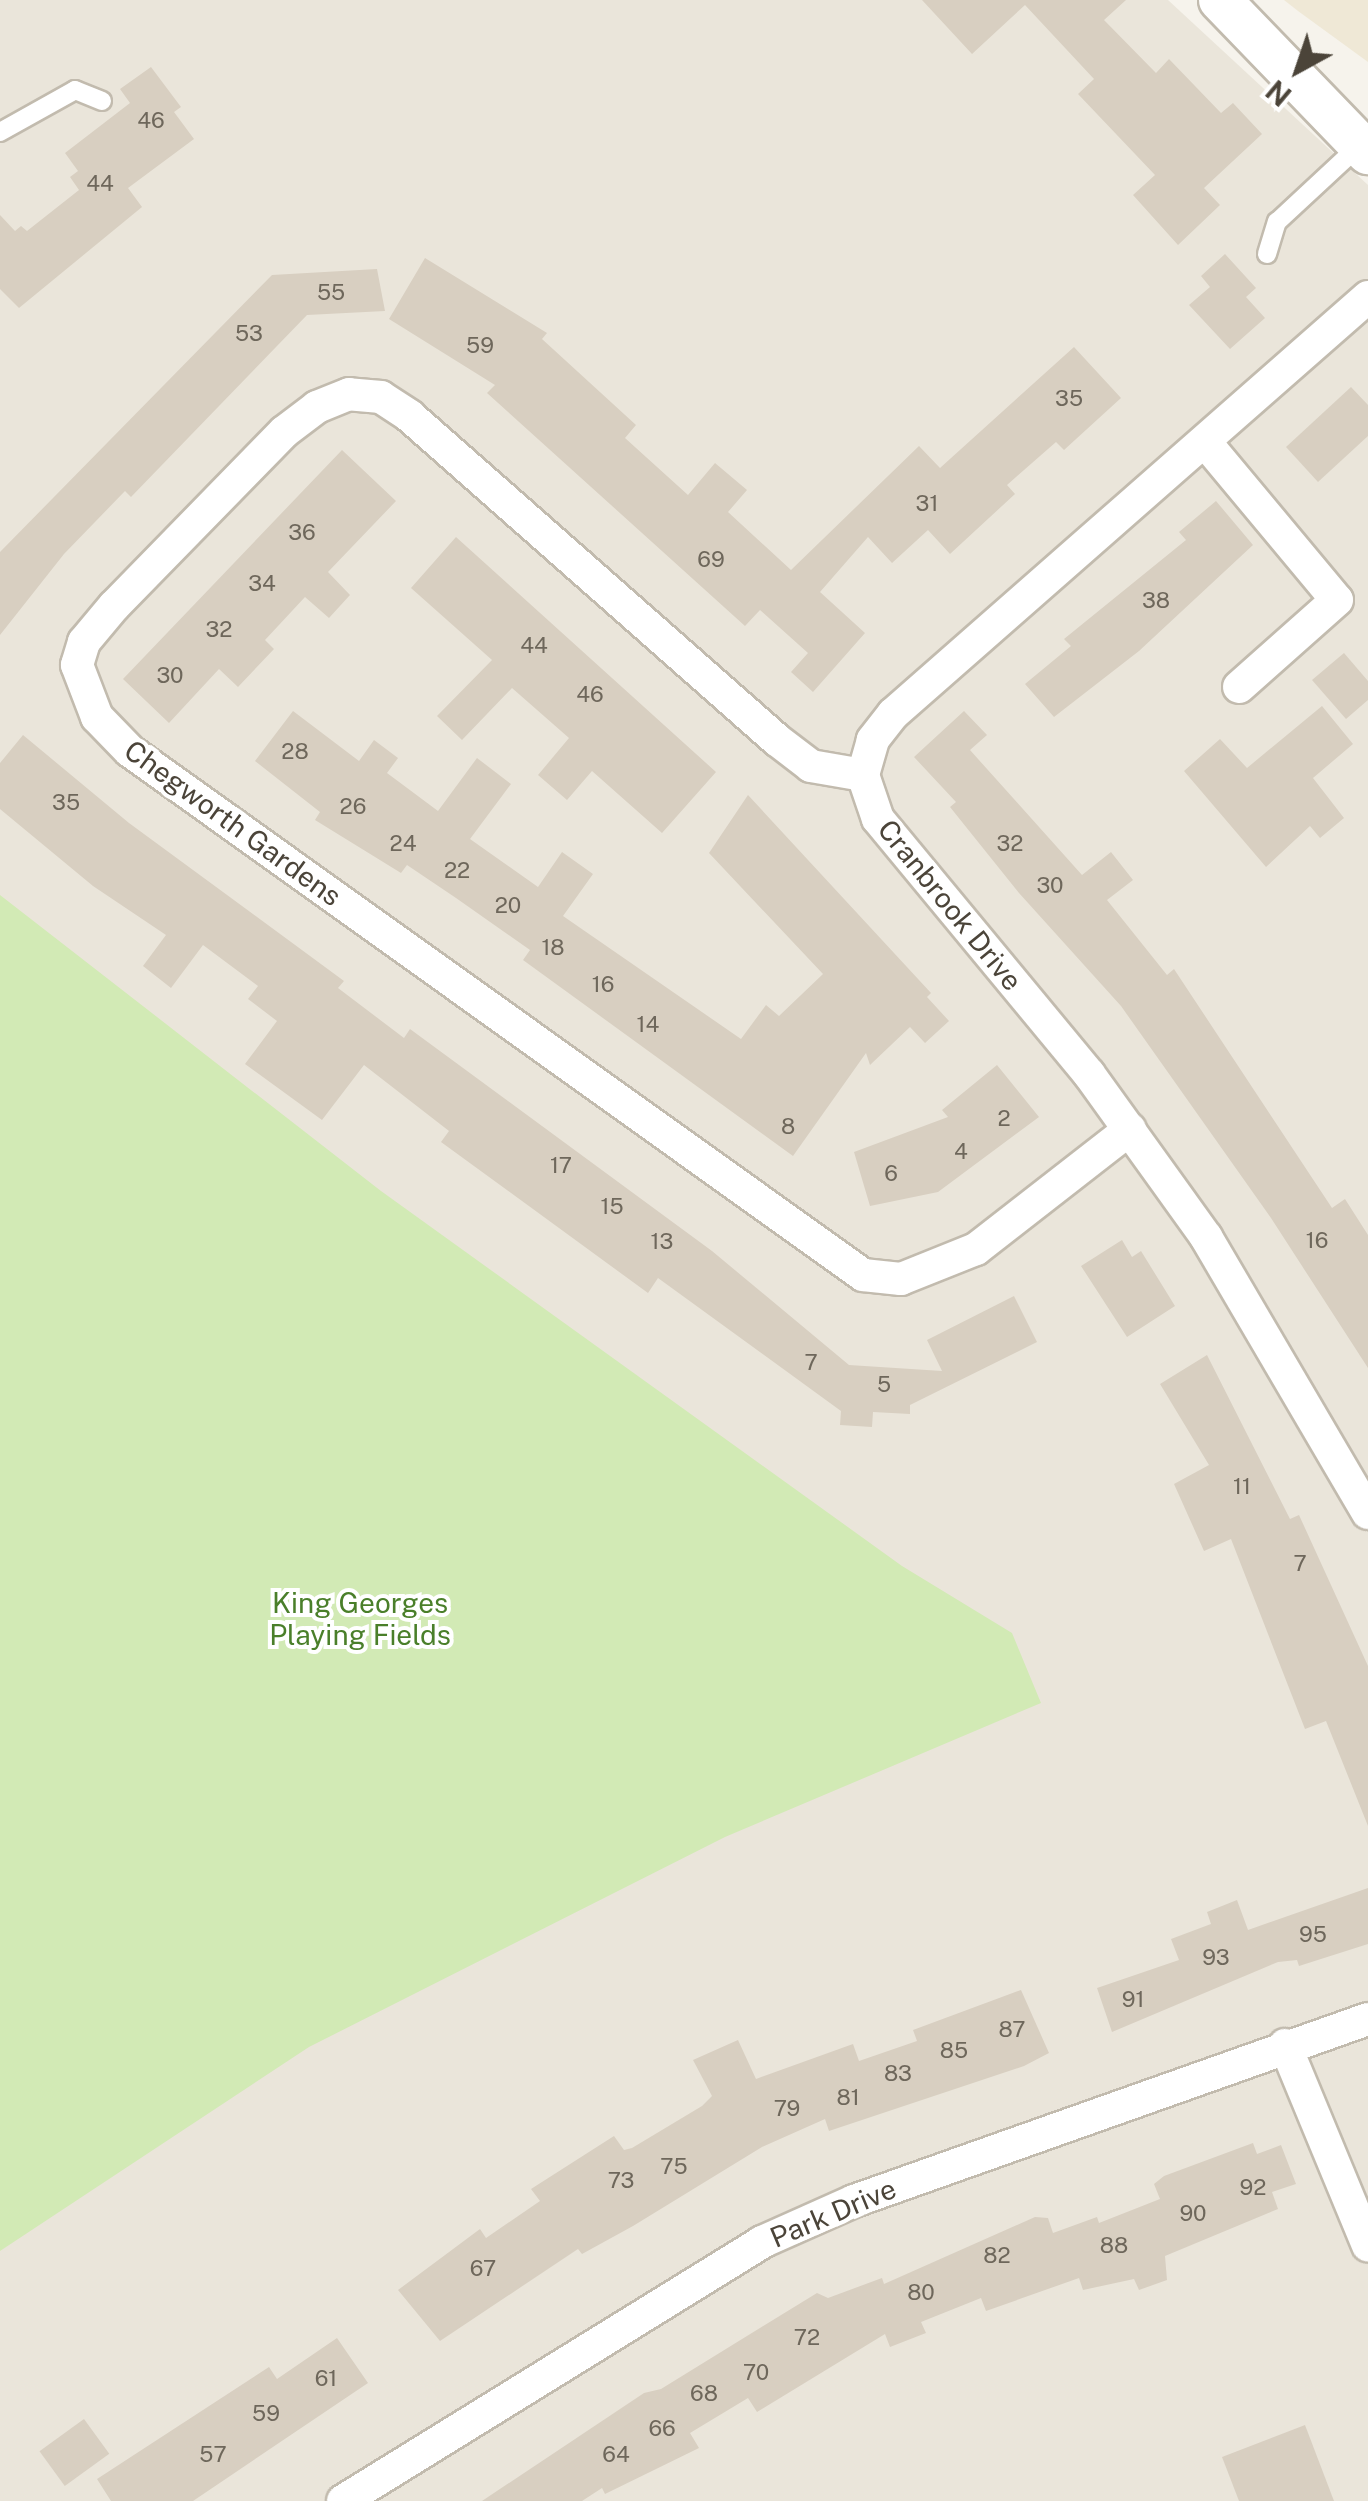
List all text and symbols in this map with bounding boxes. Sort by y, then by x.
north arrow [1248,20,1348,120]
text: N [1259,74,1297,113]
house number: 46 [137,108,165,134]
house number: 44 [86,171,114,197]
house number: 55 [317,280,345,306]
house number: 53 [235,321,263,347]
house number: 59 [466,333,494,359]
house number: 35 [1055,386,1083,412]
house number: 31 [916,491,938,517]
house number: 36 [288,520,316,546]
house number: 69 [697,547,725,573]
house number: 34 [248,571,276,597]
house number: 38 [1142,588,1170,614]
house number: 32 [206,617,232,643]
house number: 44 [520,633,548,659]
house number: 30 [156,663,184,689]
house number: 46 [576,682,604,708]
street label: Chegworth Gardens [118,733,348,913]
house number: 28 [281,739,309,765]
house number: 35 [52,790,80,816]
house number: 26 [340,794,366,820]
street label: Cranbrook Drive [871,813,1029,997]
house number: 24 [390,831,416,857]
house number: 32 [997,831,1023,857]
house number: 22 [444,858,470,884]
house number: 30 [1036,873,1064,899]
house number: 20 [495,893,521,919]
house number: 18 [541,935,565,961]
house number: 16 [592,972,614,998]
house number: 14 [637,1012,659,1038]
house number: 2 [997,1106,1011,1132]
house number: 8 [781,1114,795,1140]
house number: 4 [954,1139,968,1165]
house number: 17 [550,1153,572,1179]
house number: 6 [884,1161,898,1187]
house number: 15 [600,1194,624,1220]
house number: 16 [1306,1228,1328,1254]
house number: 13 [651,1229,673,1255]
house number: 7 [804,1350,818,1376]
house number: 5 [877,1372,891,1398]
house number: 11 [1233,1474,1251,1500]
house number: 7 [1293,1551,1307,1577]
park label: King Georges Playing Fields [269,1586,451,1652]
house number: 95 [1299,1922,1327,1948]
house number: 93 [1202,1945,1230,1971]
house number: 91 [1122,1987,1144,2013]
house number: 87 [998,2017,1026,2043]
house number: 85 [940,2038,968,2064]
house number: 83 [884,2061,912,2087]
house number: 81 [836,2085,860,2111]
house number: 79 [774,2096,800,2122]
house number: 75 [660,2154,688,2180]
house number: 73 [608,2168,634,2194]
street label: Park Drive [765,2171,901,2255]
house number: 92 [1240,2175,1266,2201]
house number: 90 [1179,2201,1207,2227]
house number: 88 [1100,2233,1128,2259]
house number: 82 [983,2243,1011,2269]
house number: 67 [470,2256,496,2282]
house number: 80 [907,2280,935,2306]
house number: 72 [794,2325,820,2351]
house number: 70 [743,2360,769,2386]
house number: 61 [315,2366,337,2392]
house number: 68 [690,2381,718,2407]
house number: 59 [252,2401,280,2427]
house number: 66 [648,2416,676,2442]
house number: 57 [199,2442,227,2468]
house number: 64 [602,2442,630,2468]

